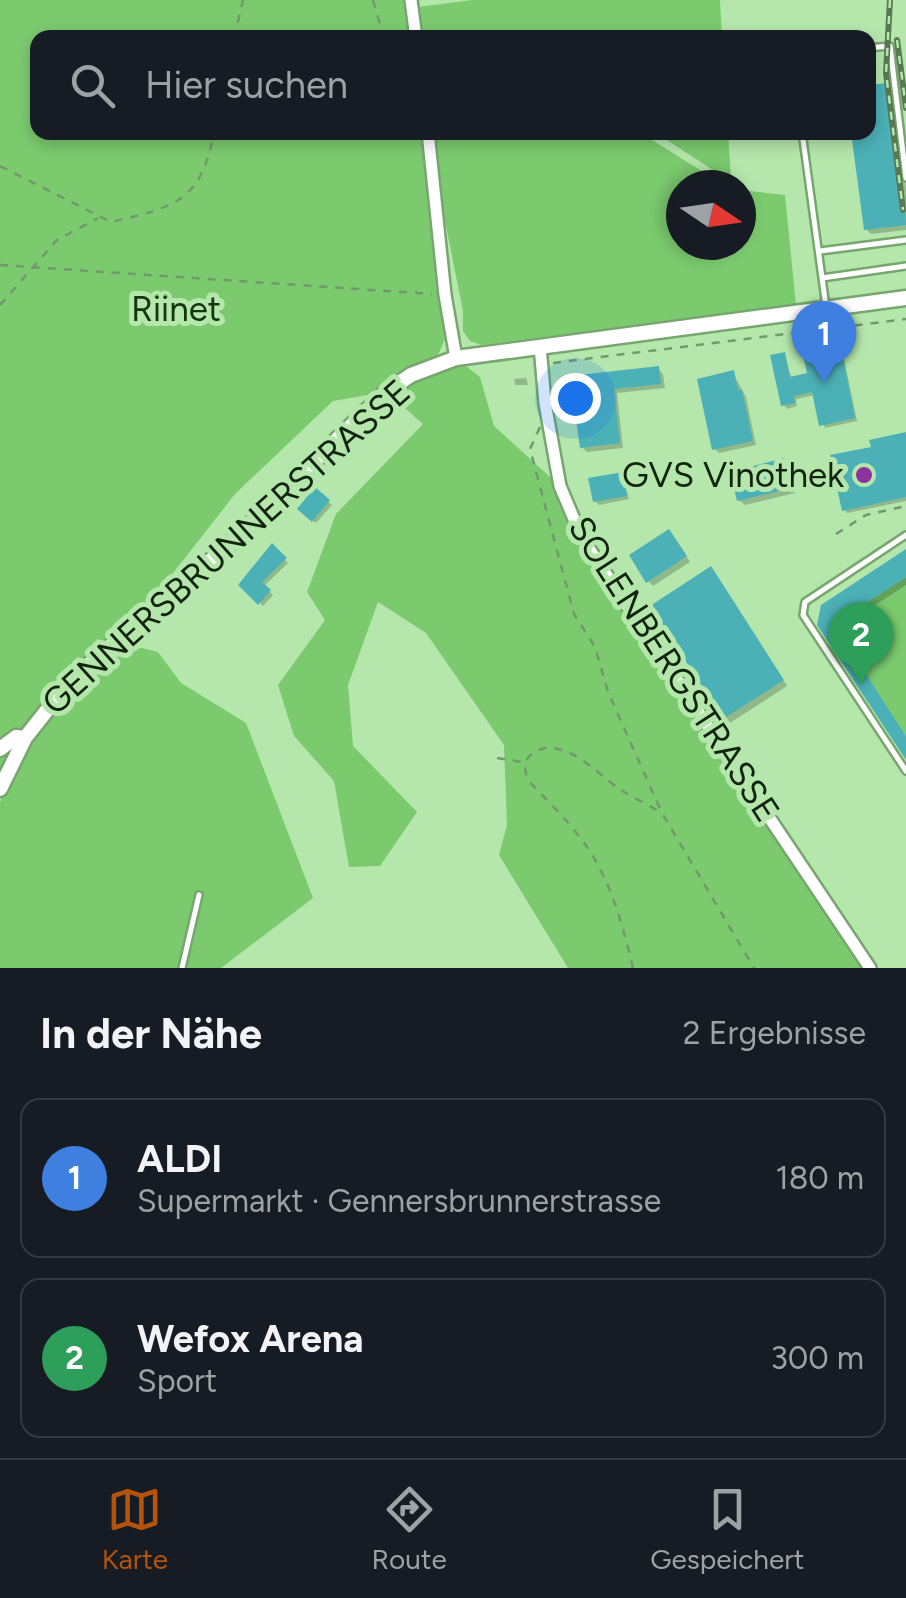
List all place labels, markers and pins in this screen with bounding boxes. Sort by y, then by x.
pin: 1 [792,300,856,383]
place label: GVS Vinothek [622,454,844,496]
marker: GVS Vinothek [853,464,875,486]
pin: 2 [828,602,894,684]

